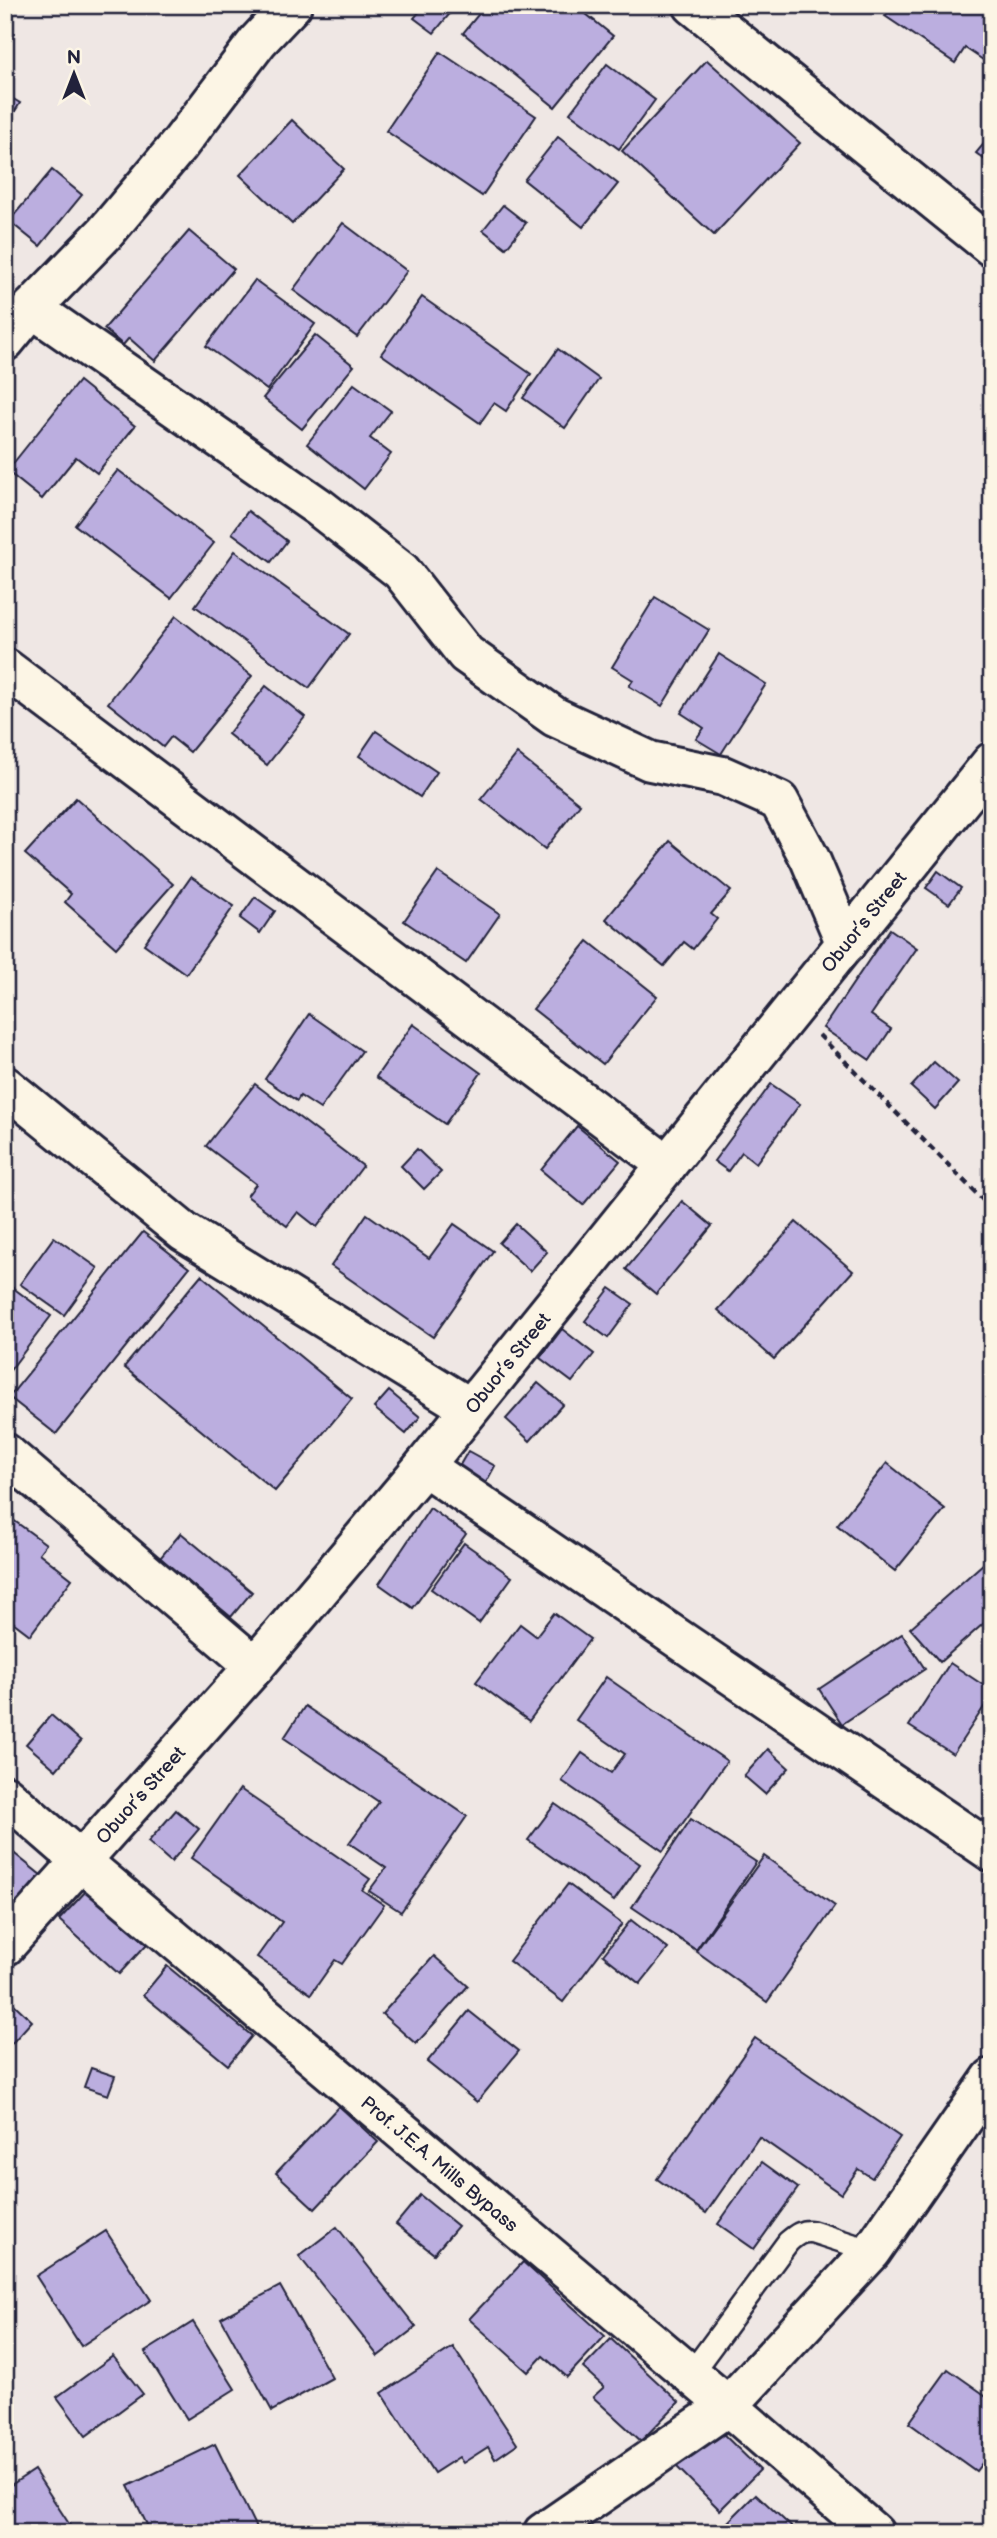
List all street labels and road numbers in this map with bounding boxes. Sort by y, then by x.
street label: Obuor’s Street [817,867,912,977]
street label: Obuor’s Street [461,1308,556,1419]
street label: Obuor’s Street [92,1742,191,1849]
street label: Prof. J.E.A. Mills Bypass [356,2092,522,2237]

